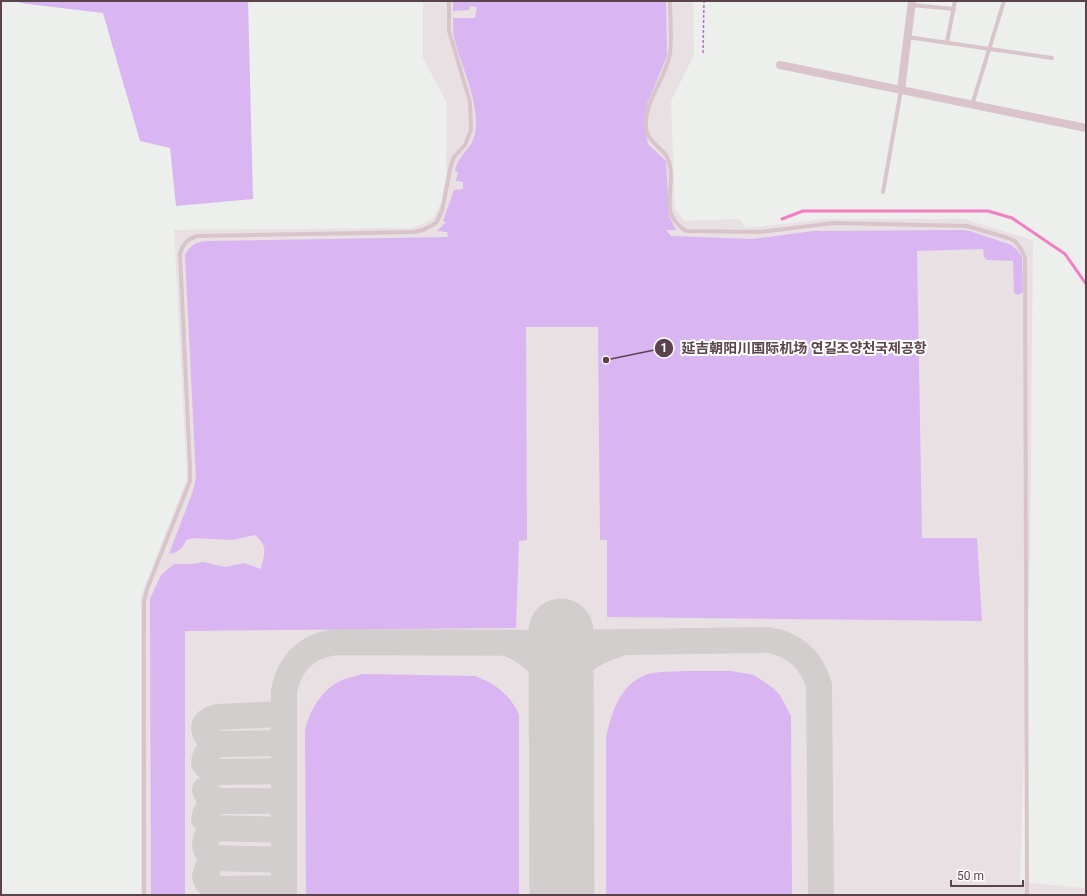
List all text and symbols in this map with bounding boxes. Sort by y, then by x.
callout: 延吉朝阳川国际机场 연길조양천국제공항 [654,335,935,361]
text: 延吉朝阳川国际机场 연길조양천국제공항 [681,340,927,356]
text: 1 [661,341,667,355]
scale bar [951,862,1023,888]
text: 50 m [957,869,984,883]

